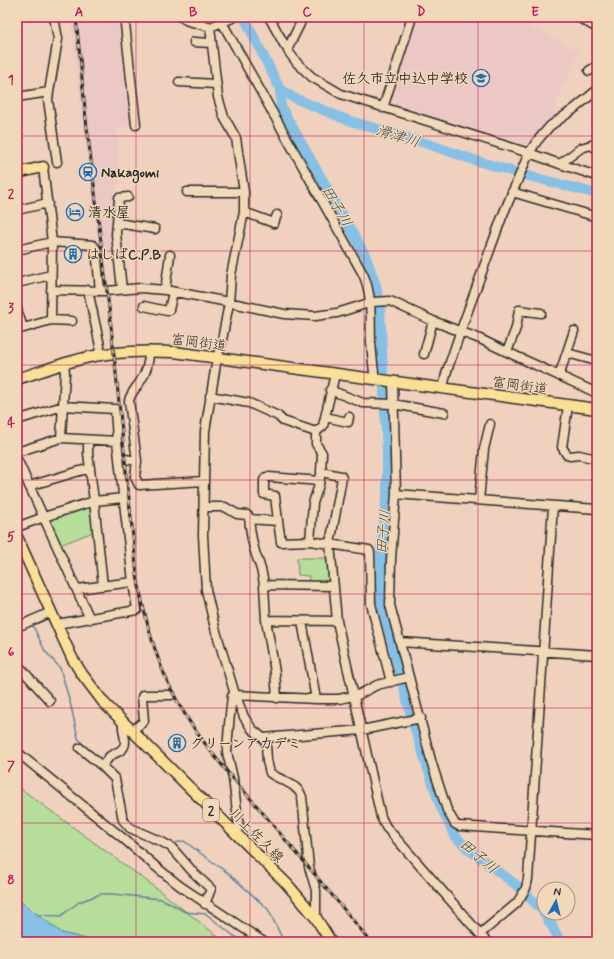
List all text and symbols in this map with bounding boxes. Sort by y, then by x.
text: A [75,4,83,21]
text: B [189,4,198,21]
text: C [302,4,312,21]
text: D [417,4,426,21]
text: E [531,4,539,21]
school or university icon: 佐久市立中込中学校 [471,68,491,88]
place label: 佐久市立中込中学校 [342,70,468,88]
text: 1 [8,72,14,89]
water label: 滑津川 [373,121,422,153]
station icon: Nakagomi [78,162,98,182]
place label: Nakagomi [101,164,159,184]
water label: 田子川 [316,182,356,231]
text: 2 [8,186,15,203]
hotel icon: 清水屋 [65,202,85,222]
place label: 清水屋 [88,204,130,222]
building icon: はしばC.P.B [63,244,83,264]
place label: はしばC.P.B [86,246,161,264]
text: 3 [8,300,14,317]
street label: 富岡街道 [170,331,228,355]
street label: 富岡街道 [491,373,549,399]
text: 4 [7,415,15,432]
water label: 田子川 [372,509,396,555]
text: 5 [7,529,15,546]
text: 6 [8,644,15,661]
building icon: グリーンアカデミ [167,733,187,753]
place label: グリーンアカデミ [190,735,301,753]
text: 7 [7,758,15,775]
road number: 2 [203,799,219,821]
street label: 川上佐久線 [225,805,287,867]
water label: 田子川 [455,835,502,879]
text: 8 [7,872,15,889]
north arrow [536,881,576,921]
text: N [553,885,562,900]

